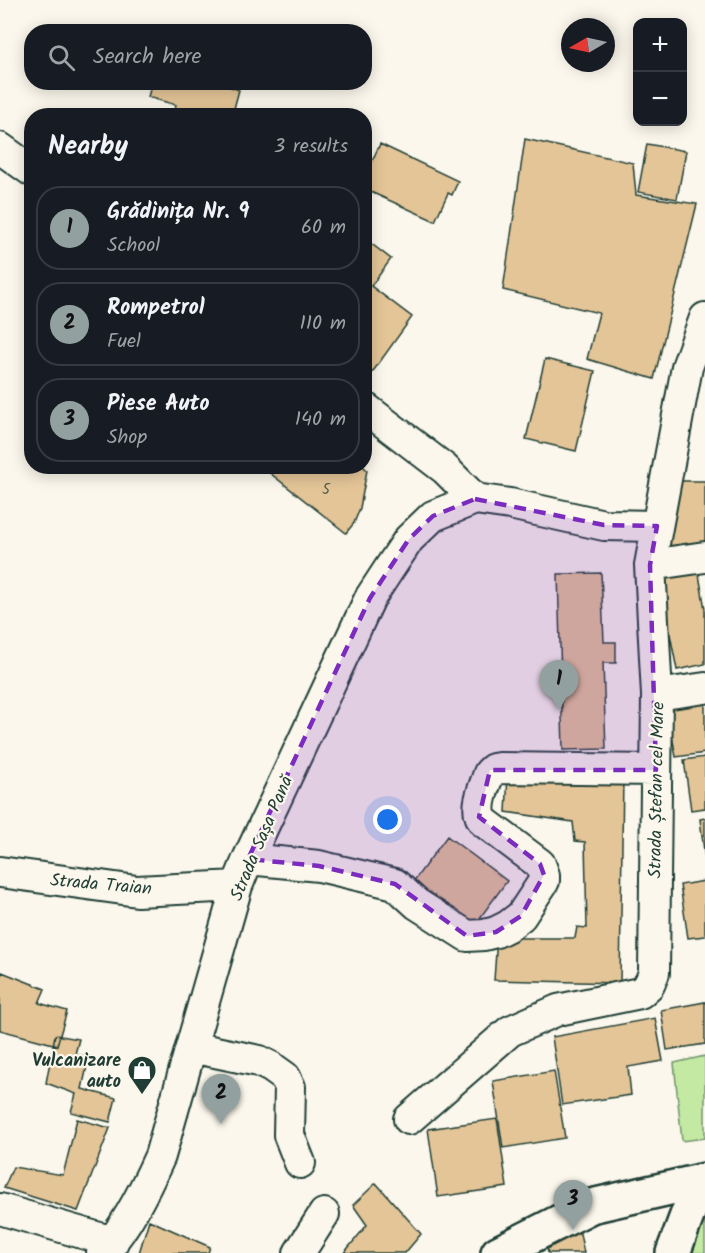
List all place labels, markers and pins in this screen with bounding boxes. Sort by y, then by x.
pin: 1 [540,660,578,710]
place label: Vulcanizare auto [32,1047,121,1097]
shop icon: Vulcanizare auto [126,1054,158,1096]
pin: 2 [202,1074,240,1124]
pin: 3 [554,1180,592,1230]

